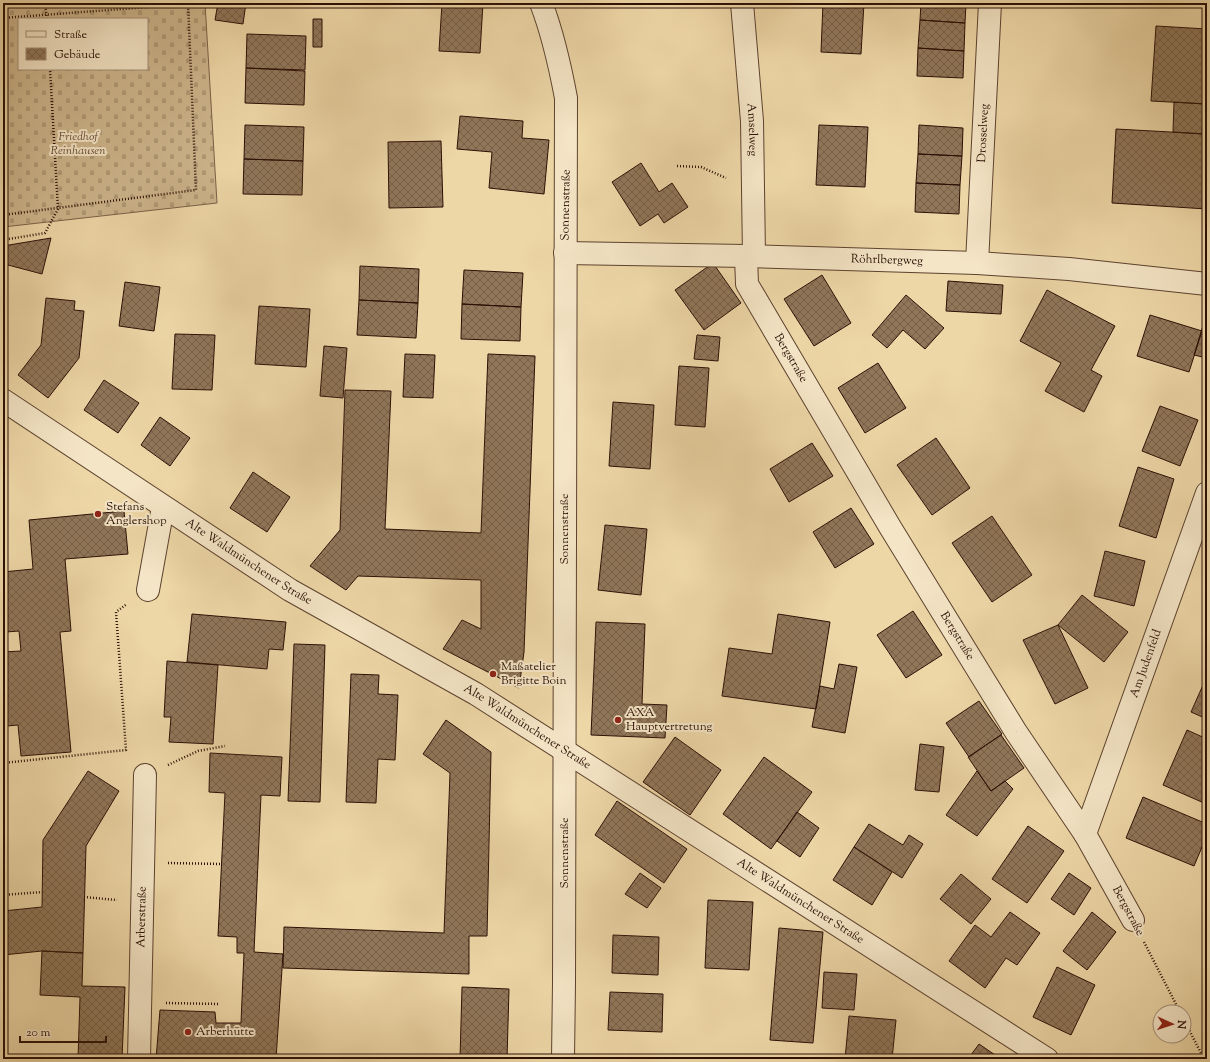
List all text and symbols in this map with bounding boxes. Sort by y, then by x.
legend [18,18,148,70]
text: Straße [54,26,88,44]
text: Gebäude [54,46,101,64]
street label: Amselweg [742,102,762,156]
street label: Drosselweg [973,103,994,163]
park label: Friedhof Reinhausen [51,128,106,160]
street label: Sonnenstraße [556,169,576,241]
street label: Röhrlbergweg [851,250,923,270]
street label: Bergstraße [769,330,812,386]
street label: Sonnenstraße [556,493,574,565]
place label: Stefans Anglershop [106,498,167,530]
marker: Stefans Anglershop [93,509,103,519]
street label: Alte Waldmünchener Straße [181,514,316,610]
street label: Bergstraße [935,608,979,664]
street label: Am Judenfeld [1125,627,1167,700]
place label: Maßatelier Brigitte Boin [501,658,567,690]
marker: Maßatelier Brigitte Boin [488,669,498,679]
street label: Alte Waldmünchener Straße [460,680,595,774]
place label: AXA Hauptvertretung [626,704,713,736]
marker: AXA Hauptvertretung [613,715,623,725]
street label: Sonnenstraße [556,817,574,889]
street label: Alte Waldmünchener Straße [733,854,868,949]
street label: Bergstraße [1107,883,1149,940]
street label: Arberstraße [132,886,152,948]
north arrow [1152,1004,1192,1044]
scale bar [20,1018,106,1044]
text: N [1173,1019,1189,1029]
place label: Arberhütte [196,1023,255,1041]
text: 20 m [26,1024,51,1042]
marker: Arberhütte [183,1027,193,1037]

